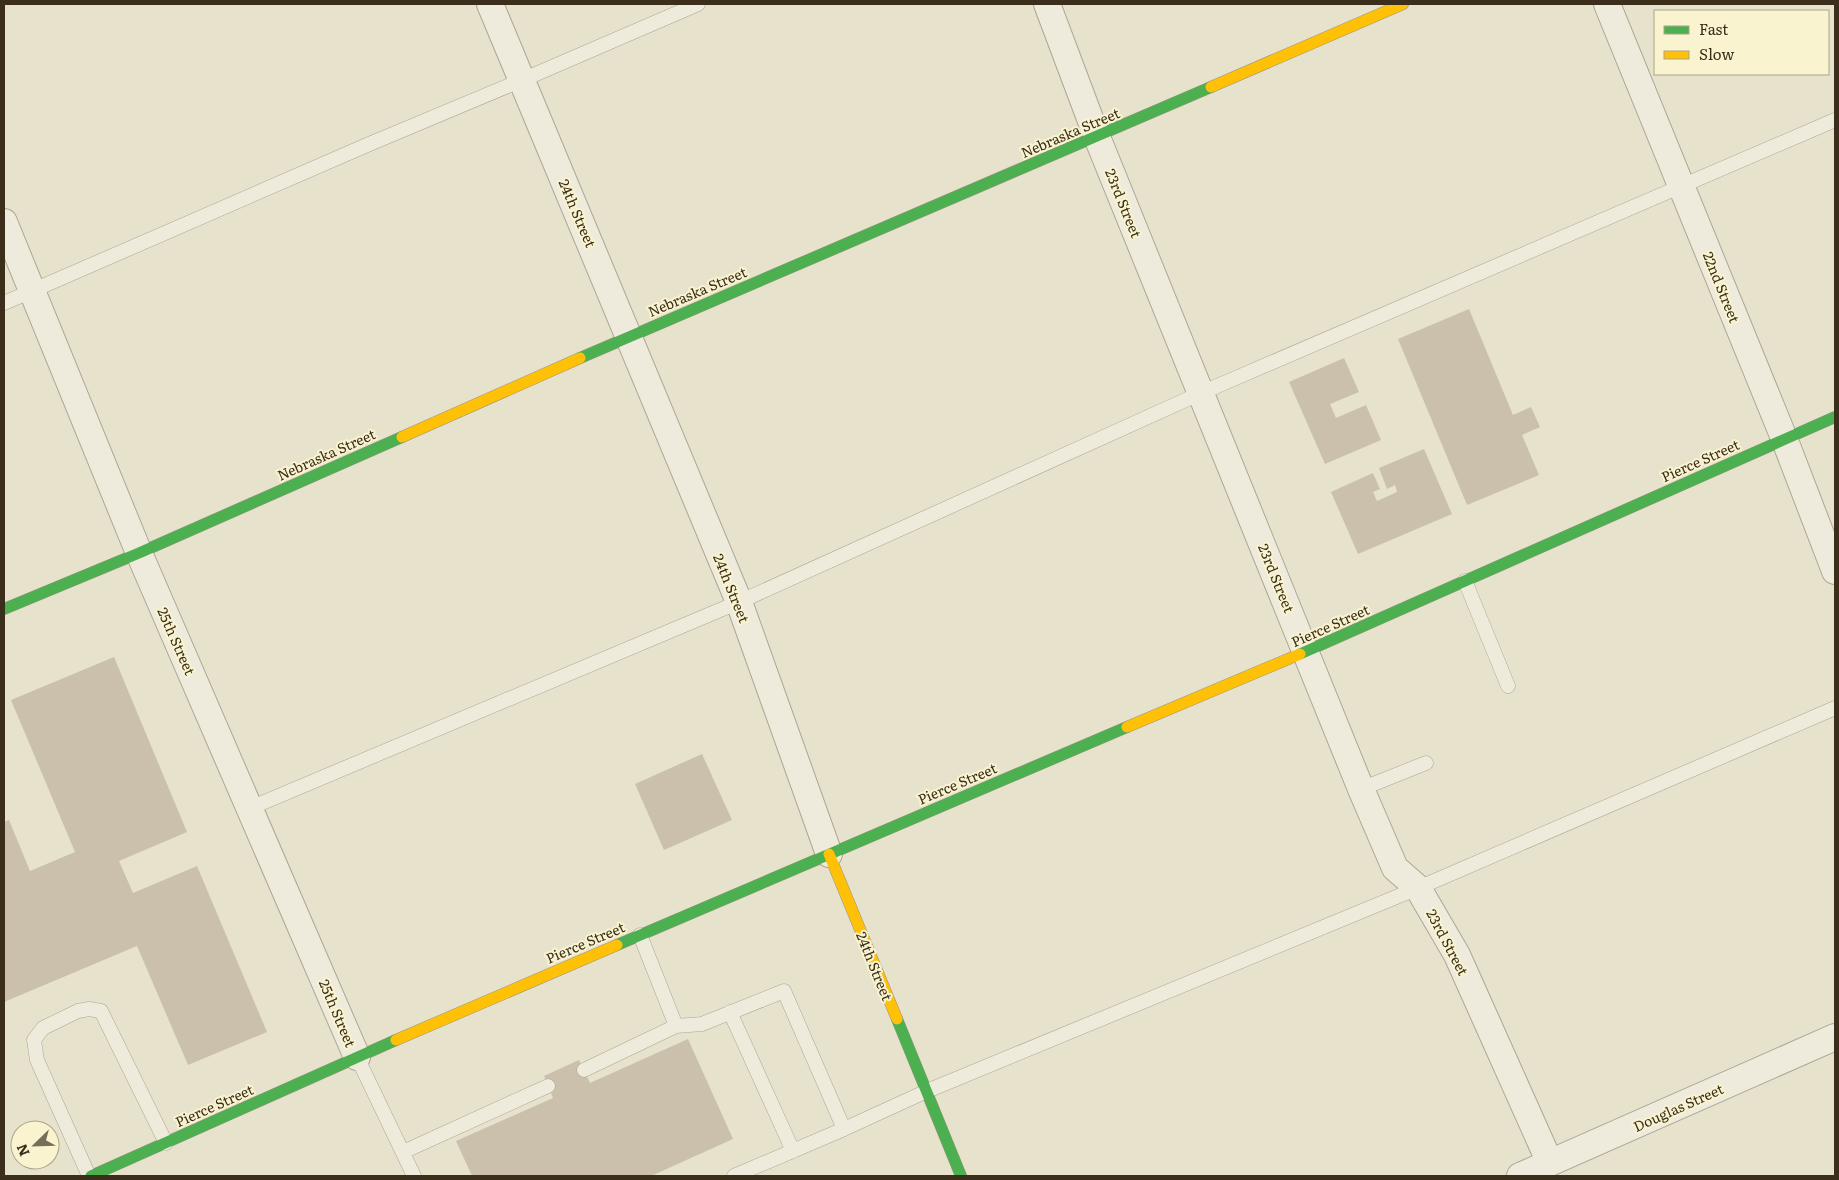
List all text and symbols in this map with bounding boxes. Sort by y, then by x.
legend [1654,10,1829,75]
text: Fast [1699,17,1728,40]
text: Slow [1699,42,1734,65]
street label: Nebraska Street [1018,102,1123,162]
street label: 23rd Street [1101,166,1147,241]
street label: 24th Street [555,176,602,251]
street label: 22nd Street [1699,249,1745,326]
street label: Nebraska Street [645,261,750,321]
street label: Nebraska Street [274,423,379,485]
street label: Pierce Street [1658,434,1743,486]
street label: 23rd Street [1254,541,1300,616]
street label: 24th Street [709,551,755,626]
street label: Pierce Street [1288,599,1373,651]
street label: 25th Street [153,604,201,678]
street label: Pierce Street [915,757,1000,809]
street label: 23rd Street [1422,905,1474,979]
street label: Pierce Street [543,916,628,968]
street label: 24th Street [852,929,898,1004]
street label: 25th Street [315,976,361,1050]
street label: Douglas Street [1630,1078,1727,1136]
street label: Pierce Street [172,1079,257,1131]
north arrow [10,1120,60,1170]
text: N [11,1141,34,1160]

